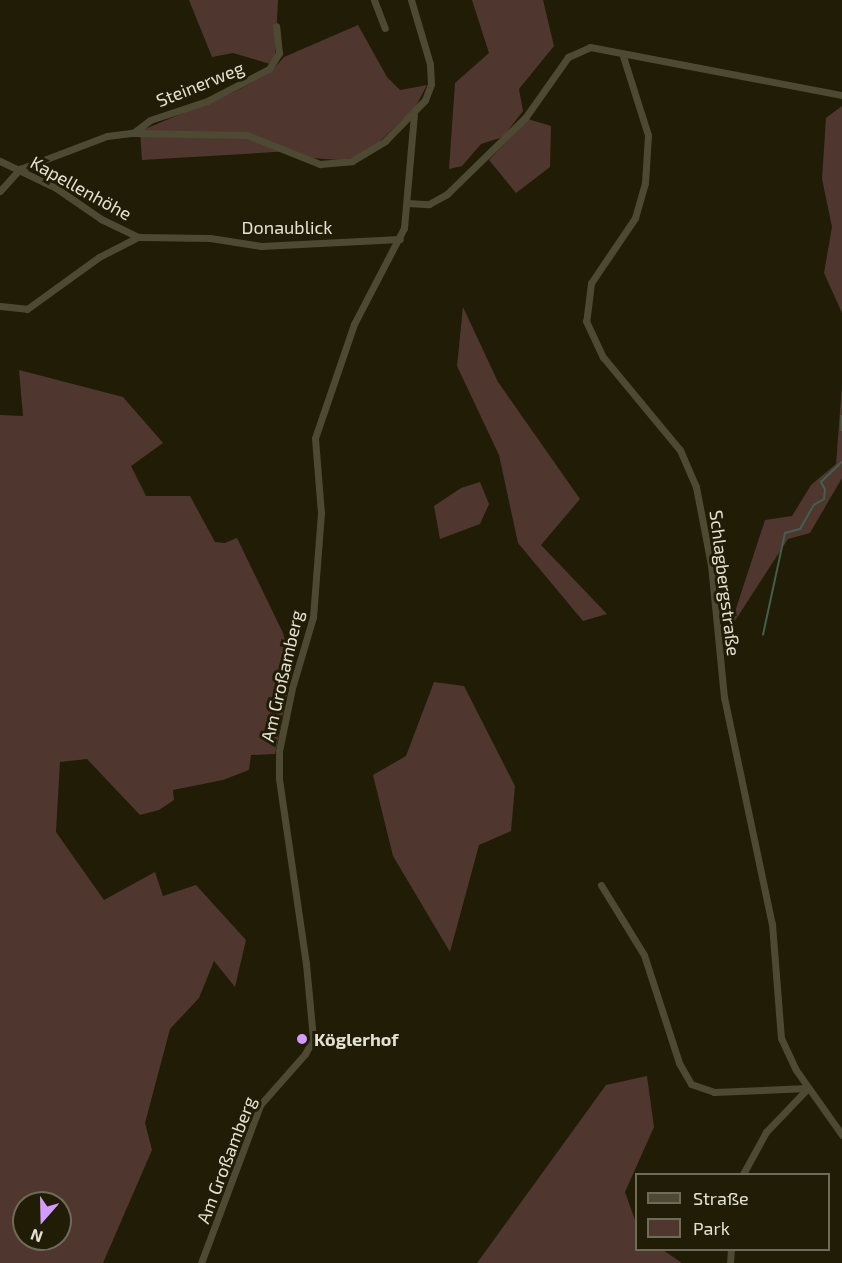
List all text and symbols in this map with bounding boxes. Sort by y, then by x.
street label: Steinerweg [153,57,247,111]
street label: Kapellenhöhe [27,151,135,225]
street label: Donaublick [242,216,332,238]
street label: Schlagbergstraße [705,509,745,657]
street label: Am Großamberg [256,608,308,744]
place label: Köglerhof [314,1028,399,1050]
marker: Köglerhof [295,1032,309,1046]
street label: Am Großamberg [192,1093,260,1227]
legend [635,1173,830,1251]
text: Straße [693,1187,749,1209]
north arrow [12,1191,72,1251]
text: Park [693,1217,730,1239]
text: N [28,1226,45,1247]

